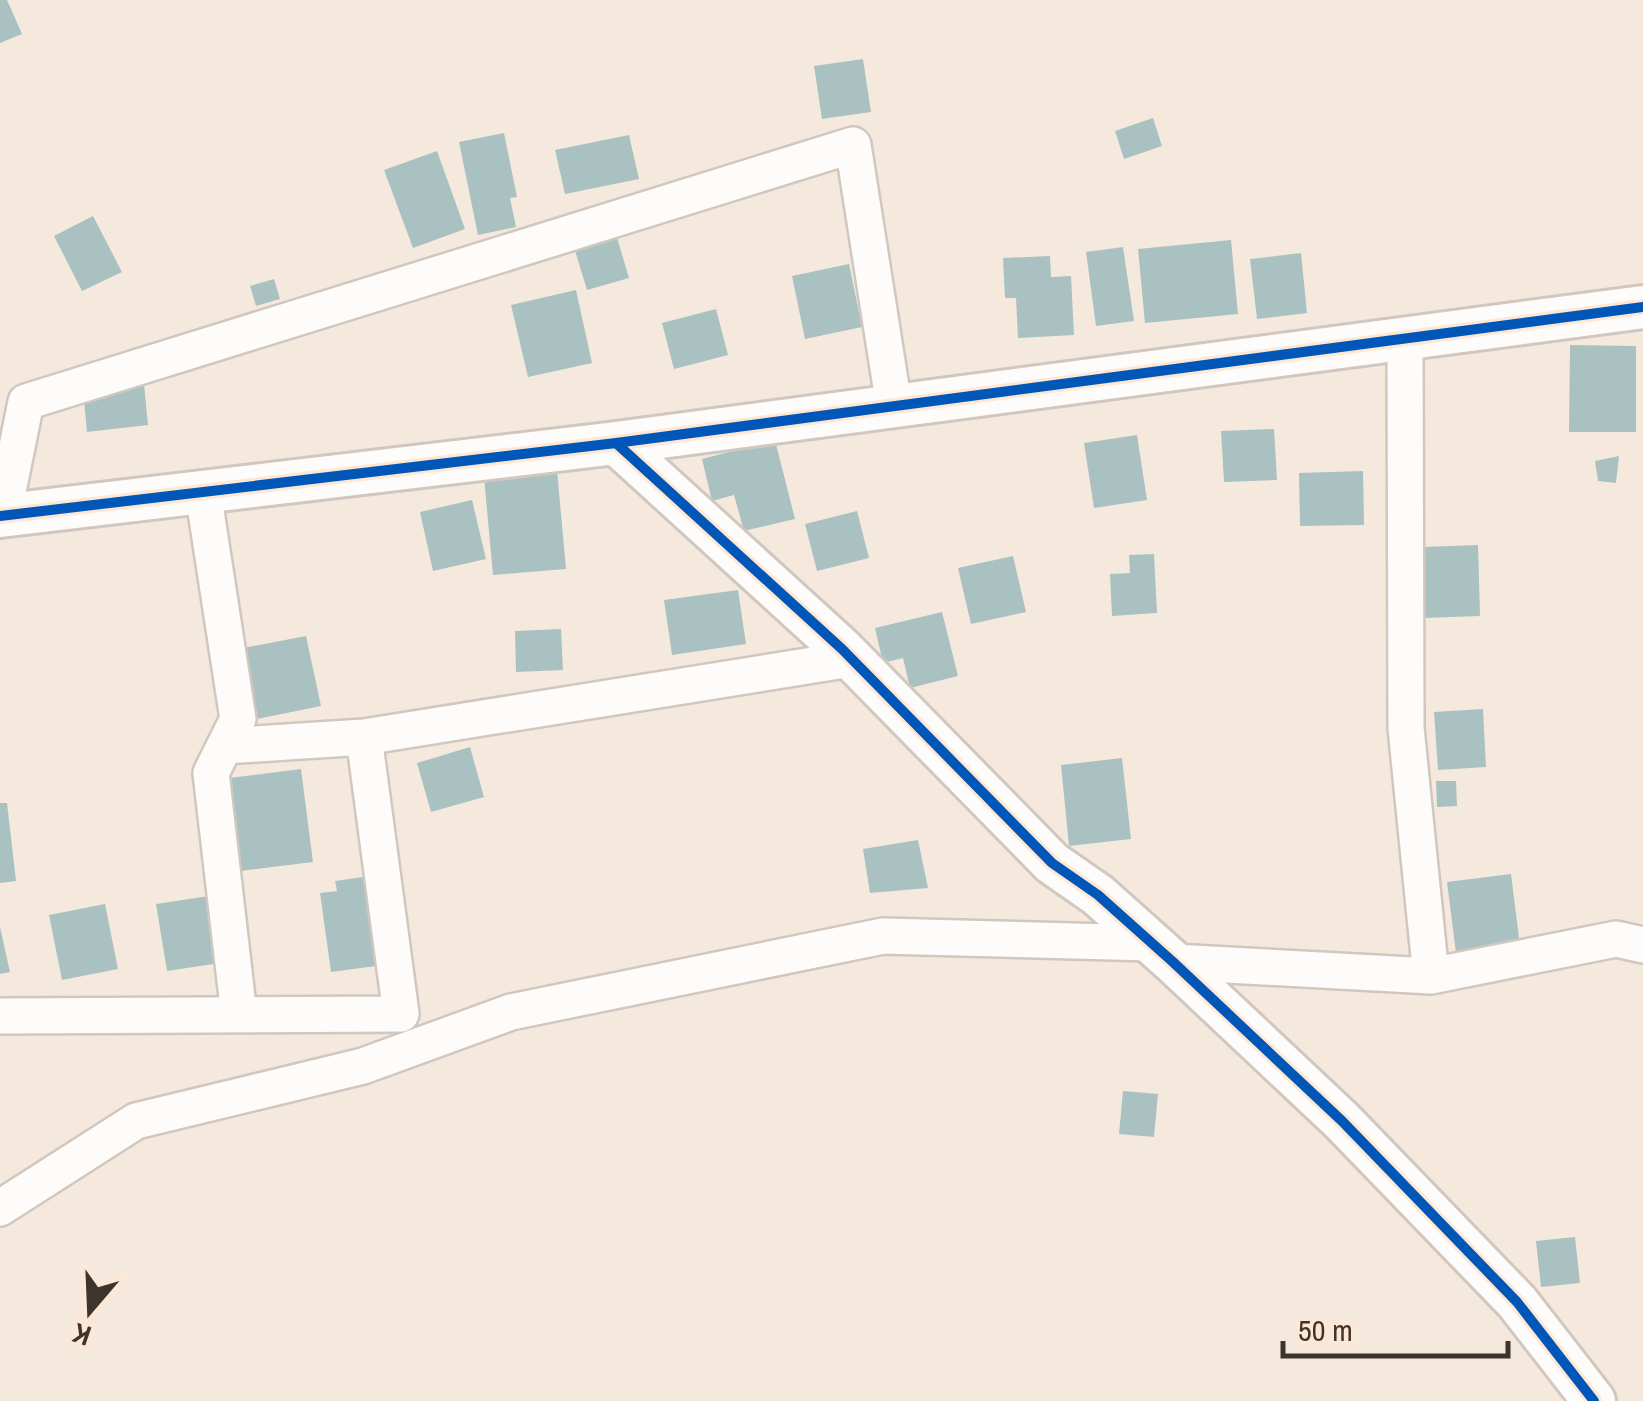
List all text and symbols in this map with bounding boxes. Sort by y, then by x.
north arrow [40,1261,140,1361]
scale bar [1283,1296,1508,1358]
text: 50 m [1298,1310,1353,1350]
text: K [67,1314,96,1355]

